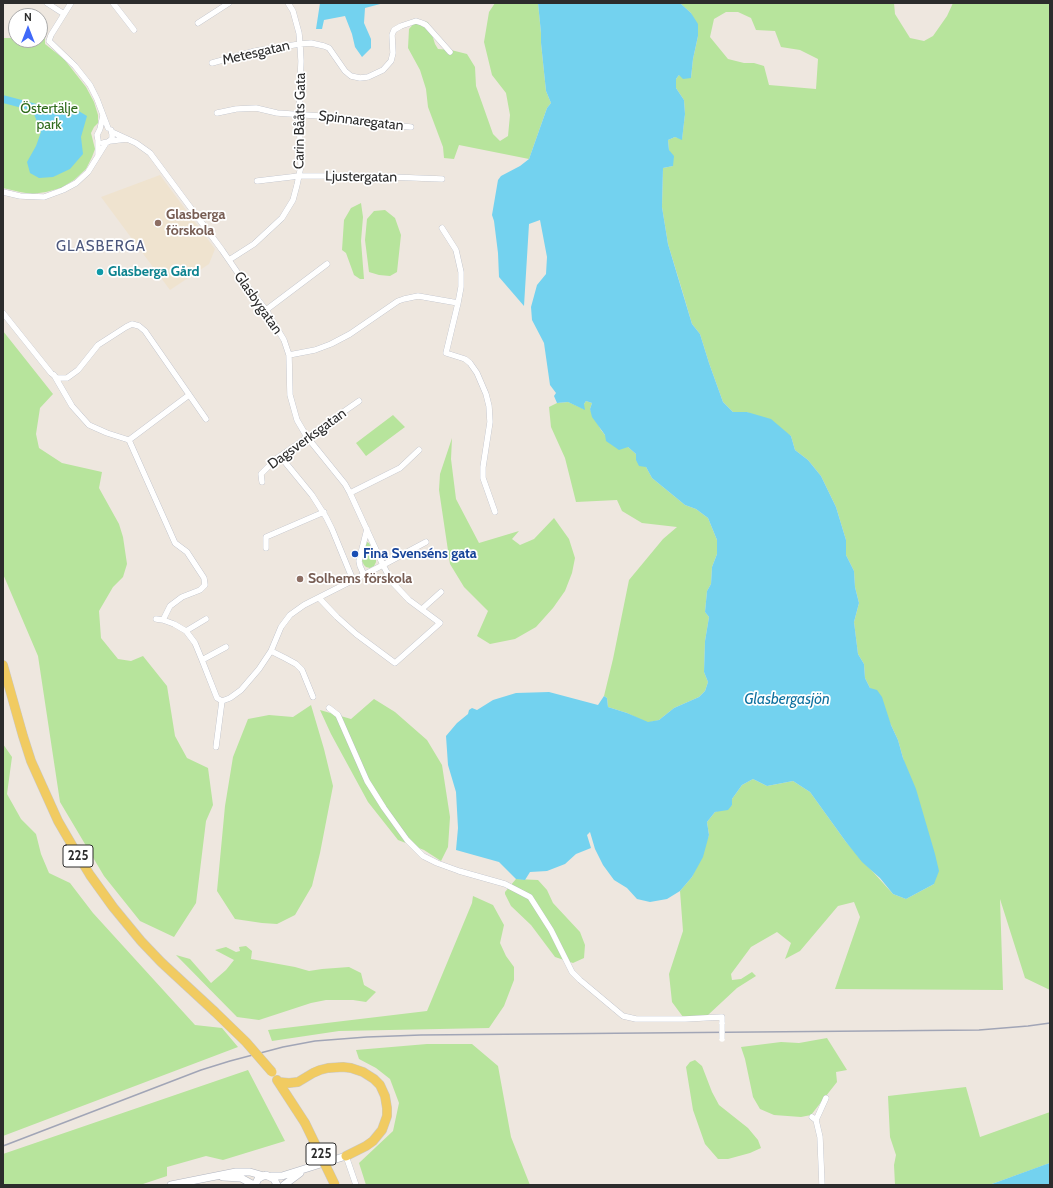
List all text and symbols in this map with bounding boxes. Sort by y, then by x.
north arrow [8,8,48,48]
text: N [24,10,32,24]
street label: Metesgatan [221,37,291,69]
street label: Carin Bååts Gata [291,73,309,169]
park label: Östertälje park [20,101,78,134]
street label: Spinnaregatan [318,107,404,135]
street label: Ljustergatan [325,168,397,186]
place label: Glasberga förskola [166,207,226,240]
marker: Glasberga förskola [153,218,163,228]
district label: GLASBERGA [56,238,146,256]
place label: Glasberga Gård [108,264,199,280]
marker: Glasberga Gård [95,267,105,277]
street label: Glasbygatan [230,268,286,338]
street label: Dagsverksgatan [265,405,349,473]
place label: Fina Svenséns gata [363,546,477,562]
marker: Fina Svenséns gata [350,549,360,559]
place label: Solhems förskola [308,571,412,587]
marker: Solhems förskola [295,574,305,584]
water label: Glasbergasjön [744,691,830,709]
road number: 225 [63,845,93,867]
road number: 225 [306,1143,336,1165]

